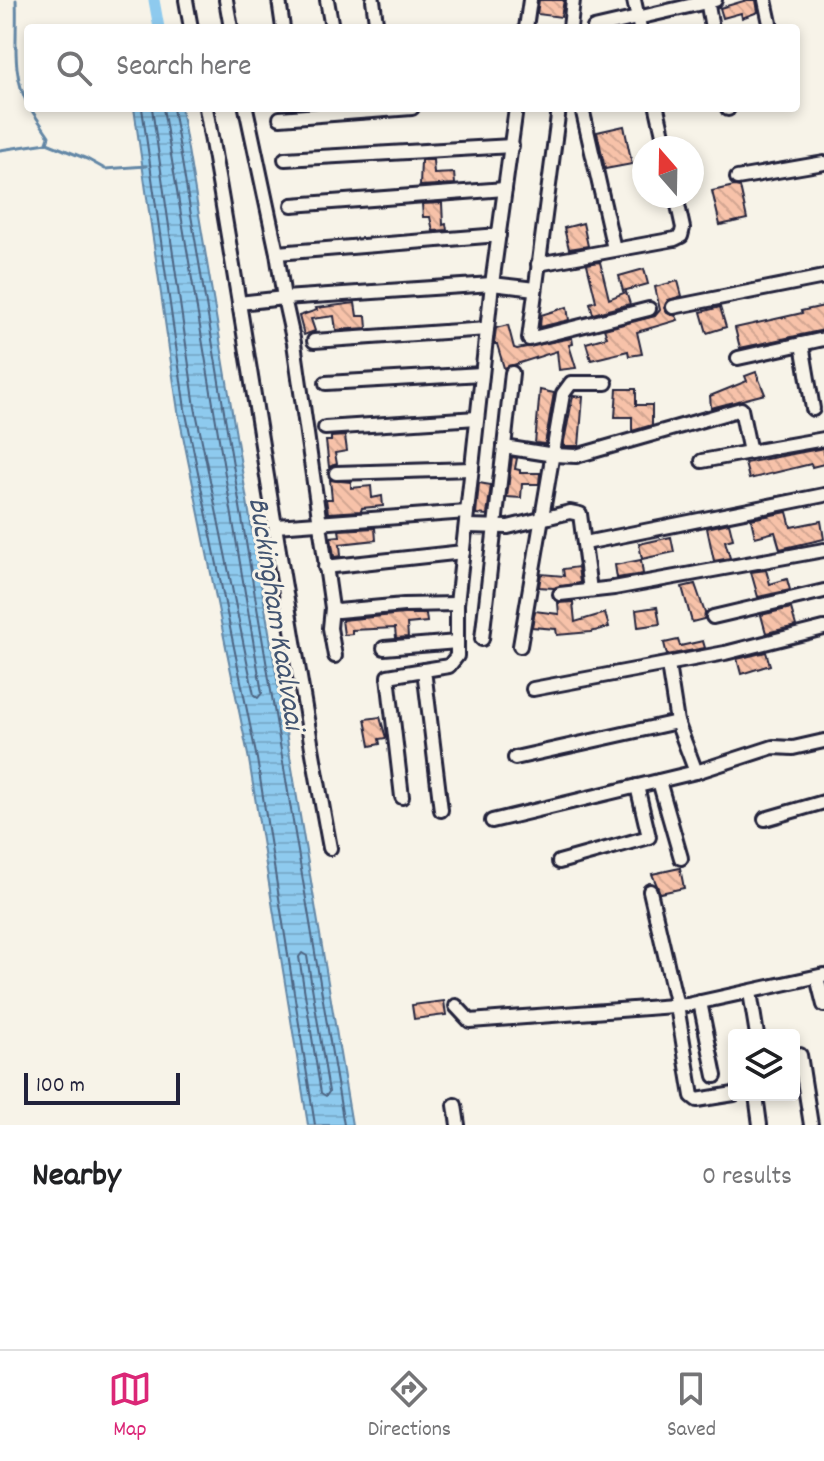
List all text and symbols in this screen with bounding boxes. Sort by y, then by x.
search box [24,24,800,112]
icon: search [52,46,96,90]
text: Search here [116,47,252,90]
north arrow [632,136,704,208]
water label: Buckingham Kaalvaai [234,494,314,737]
map controls [728,1029,800,1101]
button: layers [728,1029,800,1101]
scale bar [24,1069,180,1105]
text: 100 m [36,1071,85,1102]
text: Nearby [32,1153,121,1202]
text: 0 results [702,1159,792,1196]
tab: Map [108,1367,152,1446]
tab: Directions [368,1367,451,1446]
tab: Saved [667,1367,716,1446]

